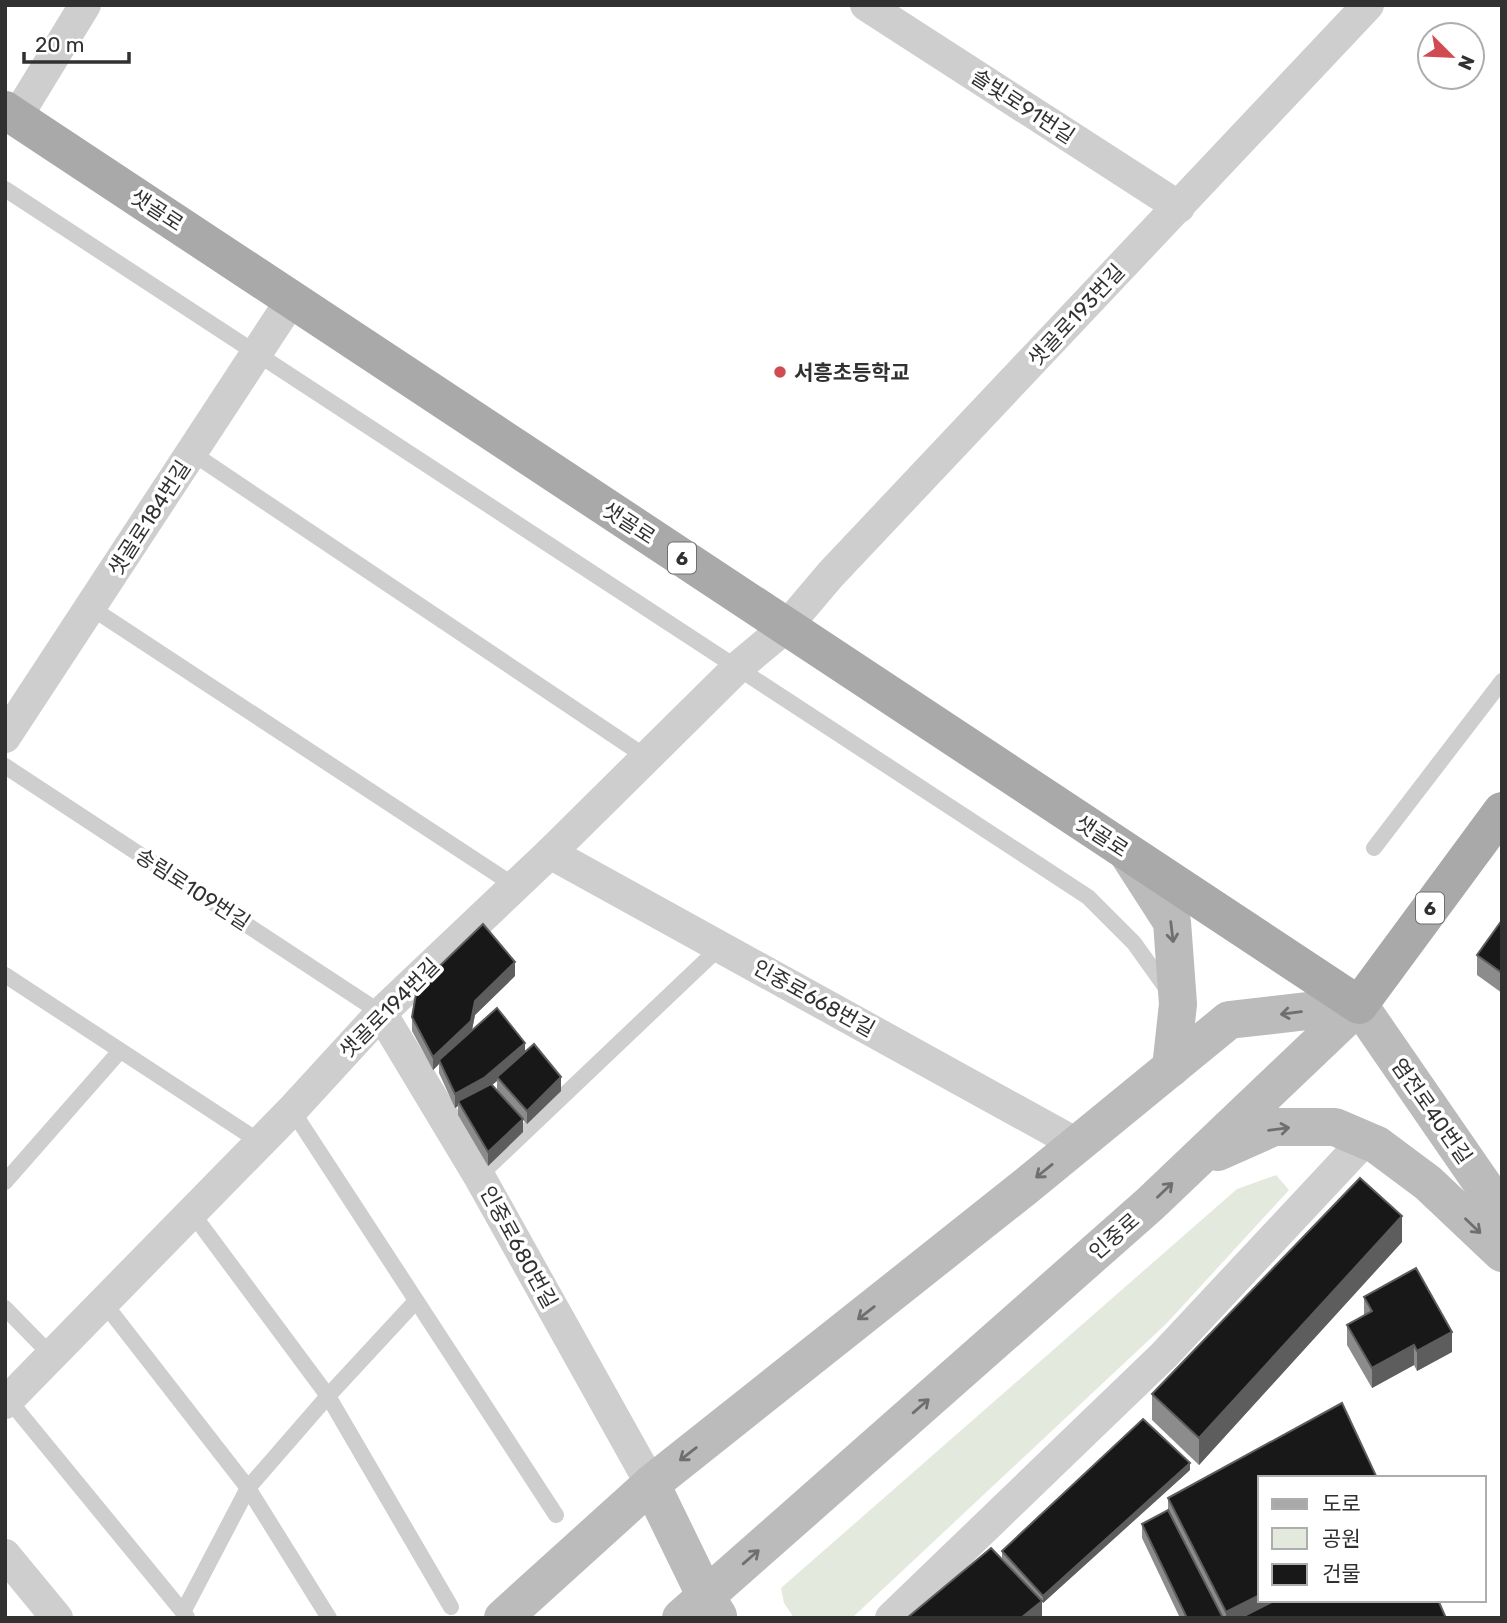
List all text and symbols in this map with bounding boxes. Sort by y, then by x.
scale bar [24,21,130,65]
north arrow [1416,21,1486,91]
text: 20 m [35,32,84,57]
text: N [1453,52,1479,74]
street label: 솔빛로91번길 [967,63,1079,149]
street label: 샛골로 [126,184,188,236]
street label: 샛골로193번길 [1022,259,1130,371]
place label: 서흥초등학교 [794,360,910,385]
marker: 서흥초등학교 [772,364,788,380]
street label: 샛골로184번길 [103,456,195,580]
street label: 샛골로 [598,497,660,549]
road number: 6 [668,542,696,573]
street label: 샛골로 [1071,810,1133,862]
street label: 송림로109번길 [131,843,255,935]
road number: 6 [1416,893,1444,924]
one-way arrow [1166,920,1179,943]
street label: 샛골로194번길 [334,953,444,1063]
street label: 인중로668번길 [749,954,879,1042]
one-way arrow [1280,1007,1303,1020]
street label: 염전로40번길 [1386,1053,1478,1169]
one-way arrow [1267,1122,1290,1135]
one-way arrow [1036,1163,1054,1179]
street label: 인중로680번길 [475,1181,563,1313]
one-way arrow [1156,1182,1173,1199]
street label: 인중로 [1084,1208,1144,1264]
one-way arrow [1464,1217,1481,1234]
one-way arrow [858,1305,876,1320]
one-way arrow [912,1398,930,1414]
one-way arrow [679,1447,698,1462]
legend [1258,1476,1486,1602]
text: 도로 [1322,1491,1361,1516]
text: 공원 [1322,1526,1361,1551]
one-way arrow [742,1549,760,1565]
text: 건물 [1322,1561,1361,1586]

